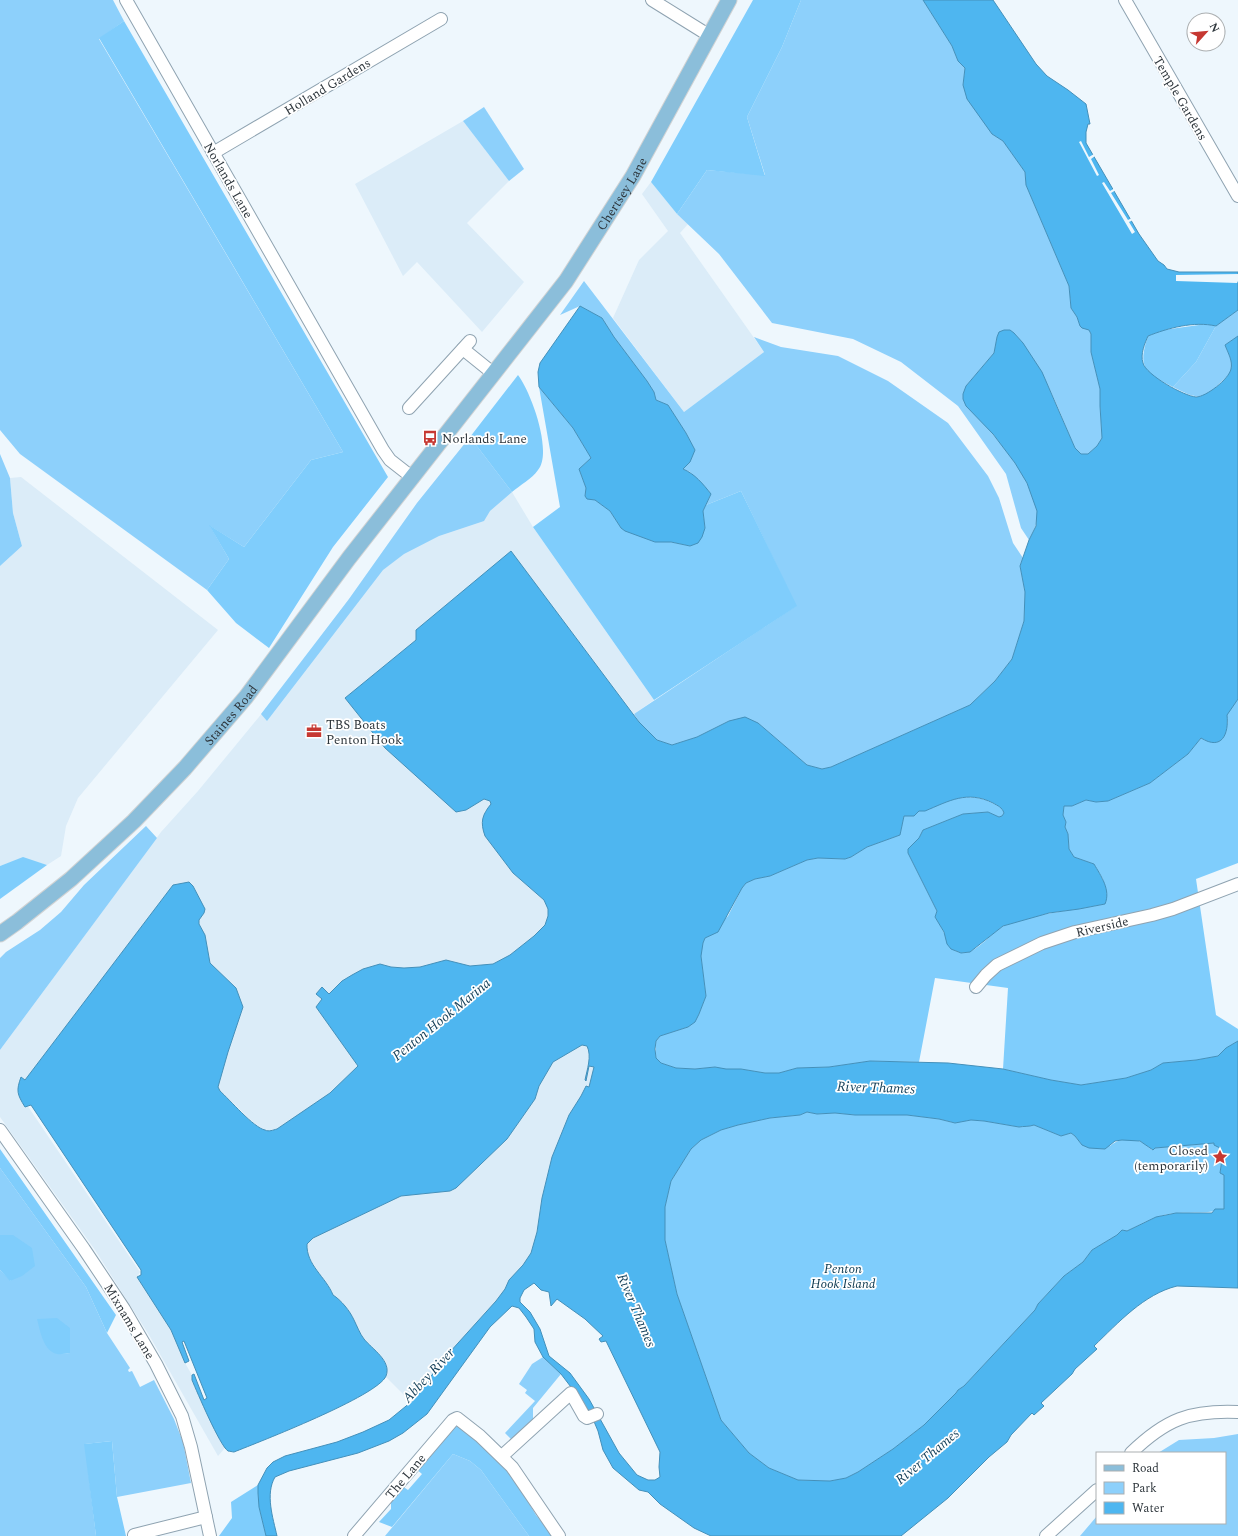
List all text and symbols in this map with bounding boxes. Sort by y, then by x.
north arrow [1186,12,1226,52]
text: N [1205,20,1224,36]
street label: Holland Gardens [280,53,375,121]
street label: Temple Gardens [1148,53,1212,144]
street label: Norlands Lane [198,139,258,222]
street label: Chertsey Lane [592,154,652,235]
bus stop icon: Norlands Lane [421,429,439,447]
place label: Norlands Lane [442,429,527,449]
street label: Staines Road [200,681,263,750]
place label: TBS Boats Penton Hook [326,715,402,750]
office icon: TBS Boats Penton Hook [305,722,323,740]
street label: Riverside [1074,911,1131,943]
water label: Penton Hook Marina [387,973,495,1066]
water label: River Thames [837,1076,915,1099]
place label: Closed (temporarily) [1134,1141,1208,1176]
place icon: Closed (temporarily) [1211,1148,1229,1166]
park label: Penton Hook Island [811,1259,876,1294]
water label: River Thames [612,1270,661,1350]
street label: Mixnams Lane [99,1280,160,1363]
water label: Abbey River [397,1343,460,1408]
water label: River Thames [891,1423,964,1490]
street label: The Lane [381,1449,431,1504]
legend [1096,1452,1226,1524]
text: Road [1132,1459,1159,1478]
text: Park [1132,1479,1157,1498]
text: Water [1132,1499,1164,1518]

